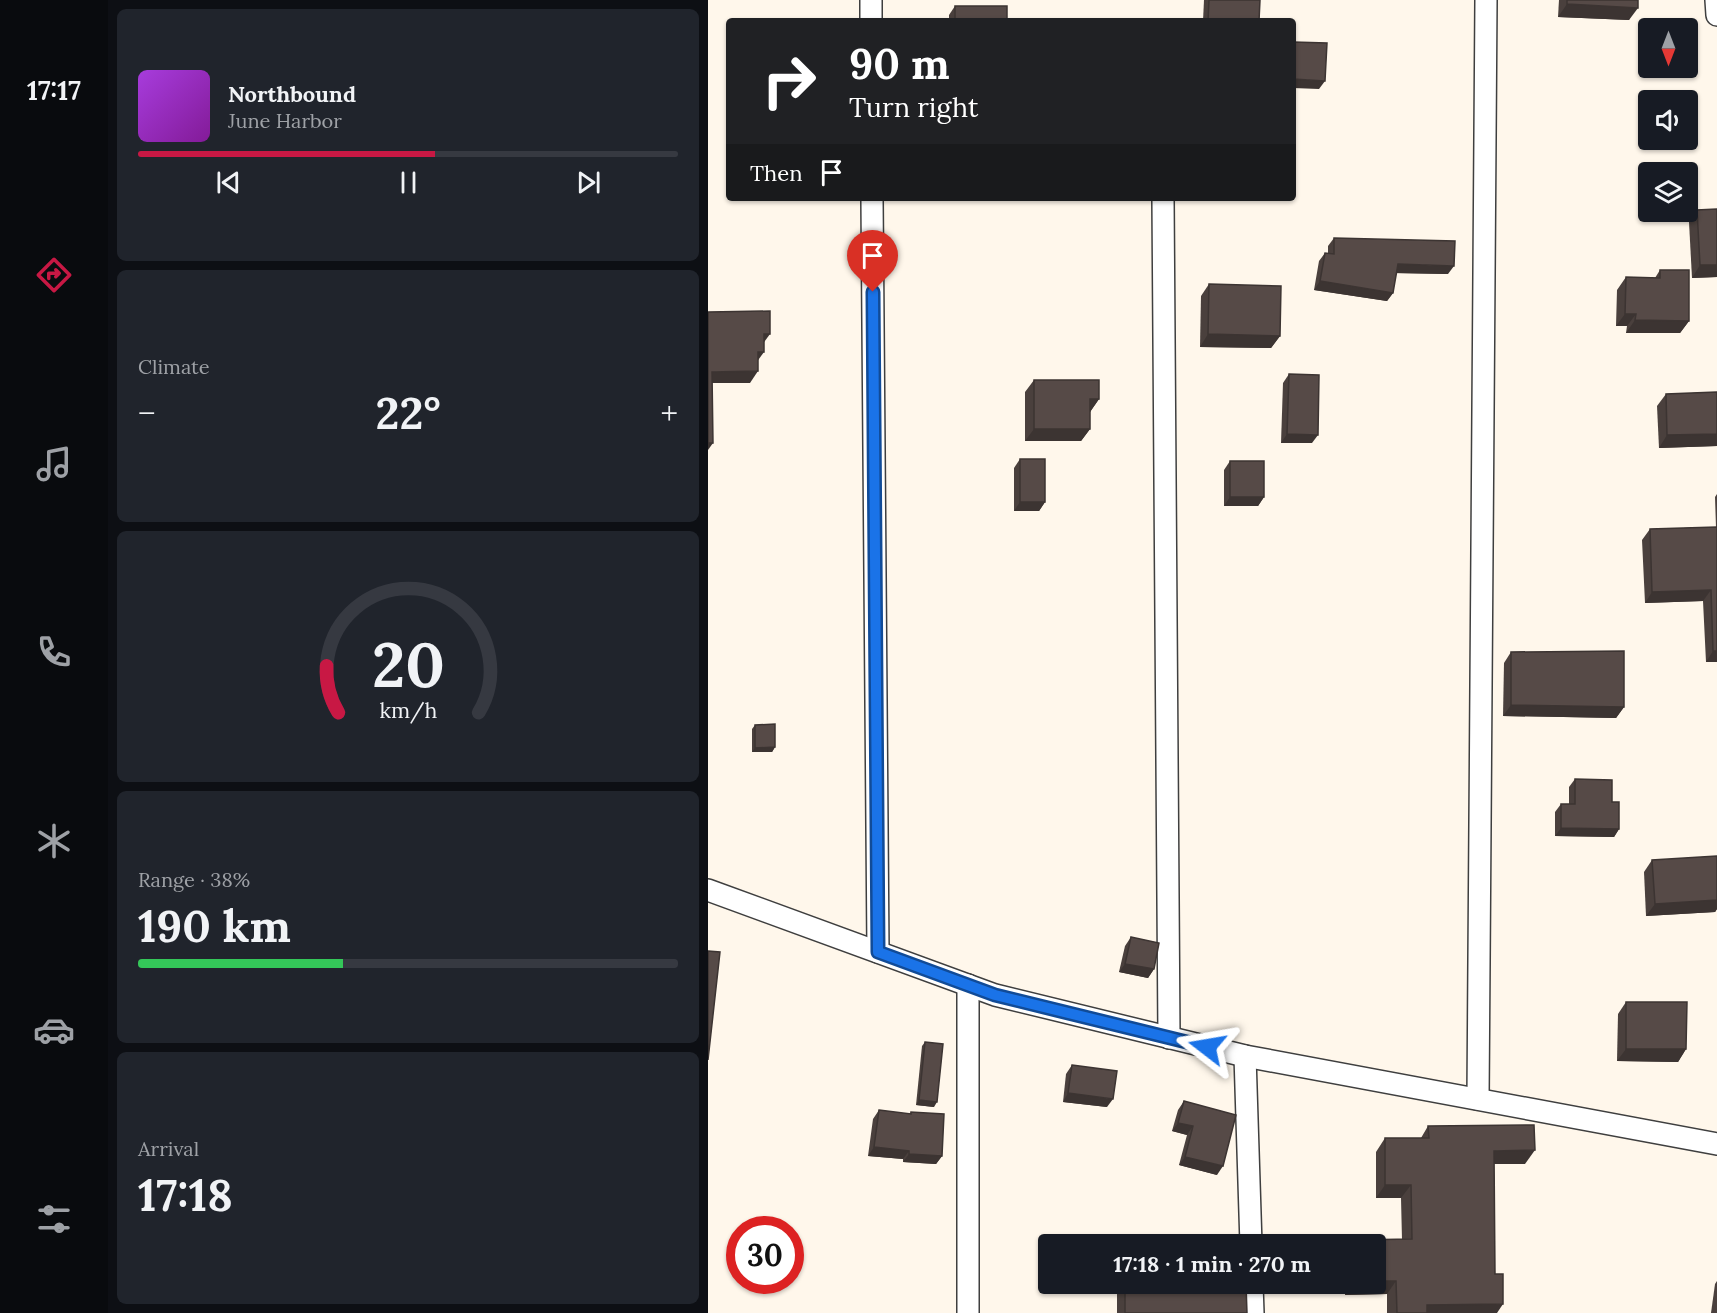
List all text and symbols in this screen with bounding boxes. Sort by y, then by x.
north arrow [1638,18,1698,78]
map controls [1638,18,1698,222]
text: 90 m [849,37,950,91]
icon: right [750,42,828,120]
text: 17:17 [27,73,81,107]
text: Northbound [228,80,356,108]
text: Turn right [849,90,978,124]
button: sound [1638,90,1698,150]
text: June Harbor [228,108,342,133]
icon: arrive [815,156,848,189]
text: Then [750,159,803,187]
button: layers [1638,162,1698,222]
icon: previous [212,166,245,199]
icon: pause [392,166,425,199]
icon: next [572,166,605,199]
pin [847,230,898,292]
icon: arrive [856,239,889,272]
icon: directions [33,254,75,296]
text: Climate [138,354,210,379]
text: 22° [375,384,441,441]
text: − [138,392,156,434]
text: + [660,392,678,434]
icon: music [33,443,75,485]
text: 20 [372,625,444,705]
icon: phone [33,631,75,673]
text: km/h [379,697,437,725]
icon: climate [33,820,75,862]
text: Range · 38% [138,867,250,892]
text: 190 km [138,897,291,954]
icon: car [33,1009,75,1051]
position arrow [1175,1015,1239,1079]
text: Arrival [138,1136,199,1161]
text: 17:18 [138,1166,233,1223]
icon: filters [33,1198,75,1240]
speed limit sign: 30 [726,1216,804,1294]
text: 17:18 · 1 min · 270 m [1113,1250,1311,1278]

